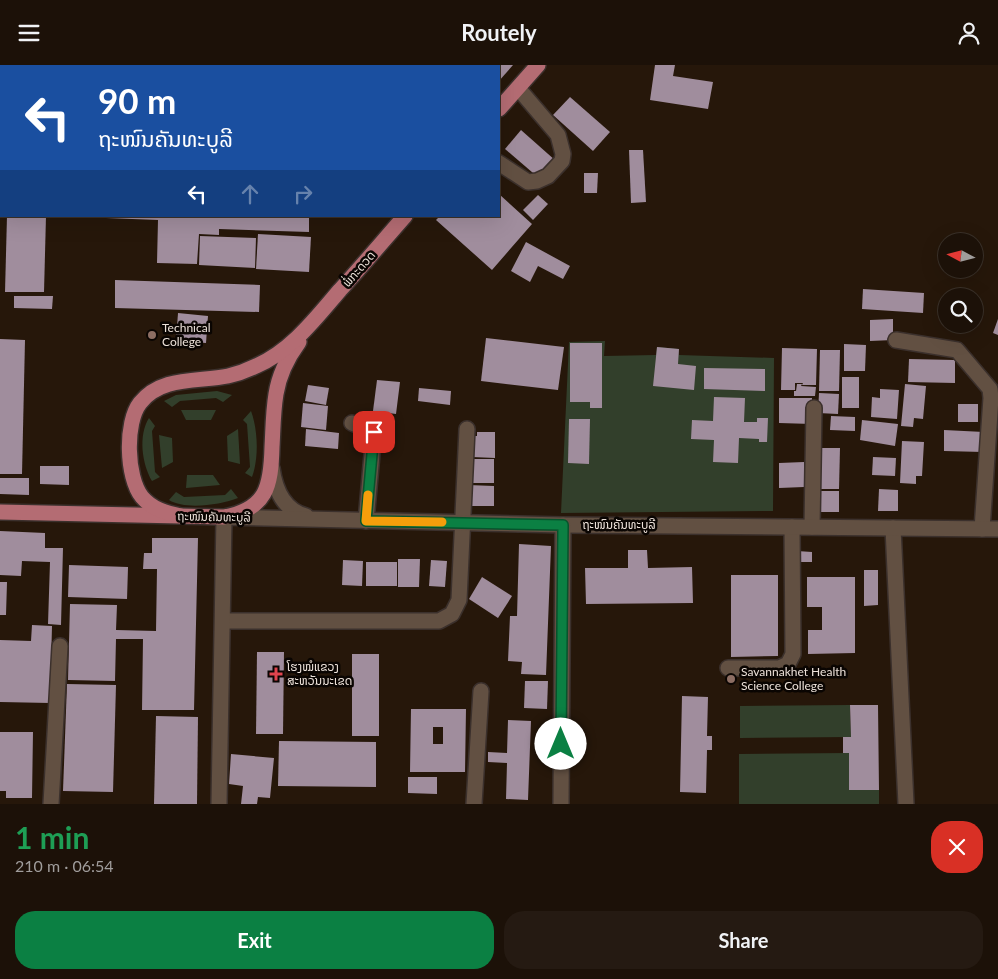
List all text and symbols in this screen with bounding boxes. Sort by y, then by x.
icon: menu [15,19,43,47]
text: Routely [461,19,537,46]
icon: person [955,19,983,47]
text: 90 m [98,79,176,121]
icon: left [15,85,80,150]
text: ຖະໜົນຄັນທະບູລີ [98,125,233,152]
icon: left [183,180,211,208]
icon: ahead [236,180,264,208]
icon: right [289,180,317,208]
north arrow [938,233,982,277]
map controls [938,233,983,333]
street label: ພໍ່ກະດວດ [338,247,378,290]
button: search [938,288,983,333]
place label: Technical College [162,320,211,349]
marker: Technical College [146,329,158,341]
pin [353,411,395,453]
icon: arrive [360,418,388,446]
street label: ຖະໜົນຄັນທະບູລີ [177,508,251,526]
street label: ຖະໜົນຄັນທະບູລີ [582,517,656,533]
place label: ໂຮງໝໍແຂວງ ສະຫວັນນະເຂດ [286,659,352,688]
place label: Savannakhet Health Science College [741,664,846,693]
marker: ໂຮງໝໍແຂວງ ສະຫວັນນະເຂດ [269,667,283,681]
marker: Savannakhet Health Science College [725,673,737,685]
position arrow [534,717,586,769]
text: 1 min [15,819,89,855]
button: close [931,821,983,873]
text: 210 m · 06:54 [15,856,114,875]
button: Exit [15,911,494,969]
button: Share [504,911,983,969]

